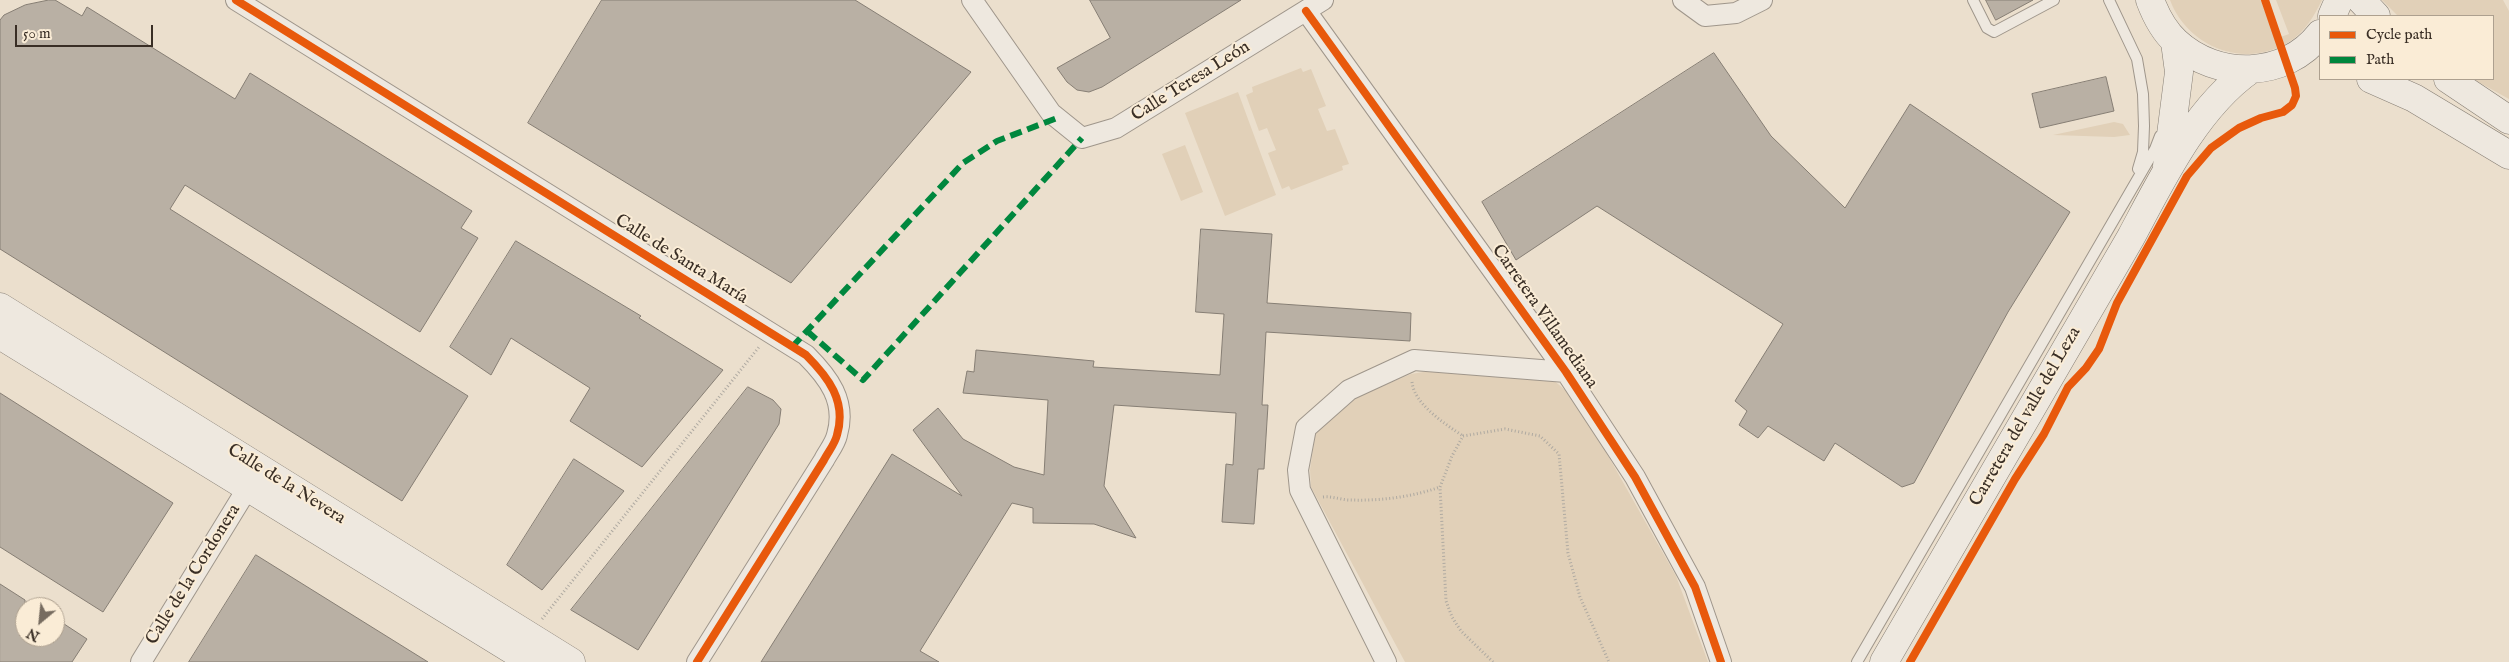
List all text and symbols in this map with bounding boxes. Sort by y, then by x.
scale bar [18,15,155,47]
legend [2319,15,2494,80]
text: 50 m [23,24,51,43]
text: Cycle path [2366,25,2432,44]
street label: Calle Teresa León [1128,37,1254,127]
text: Path [2366,50,2394,69]
street label: Calle de Santa María [611,210,751,310]
street label: Carretera Villamediana [1486,241,1602,393]
street label: Carretera del valle del Leza [1966,324,2086,510]
street label: Calle de la Nevera [223,440,349,530]
street label: Calle de la Cordonera [142,501,246,649]
north arrow [15,597,65,647]
text: N [24,624,43,645]

